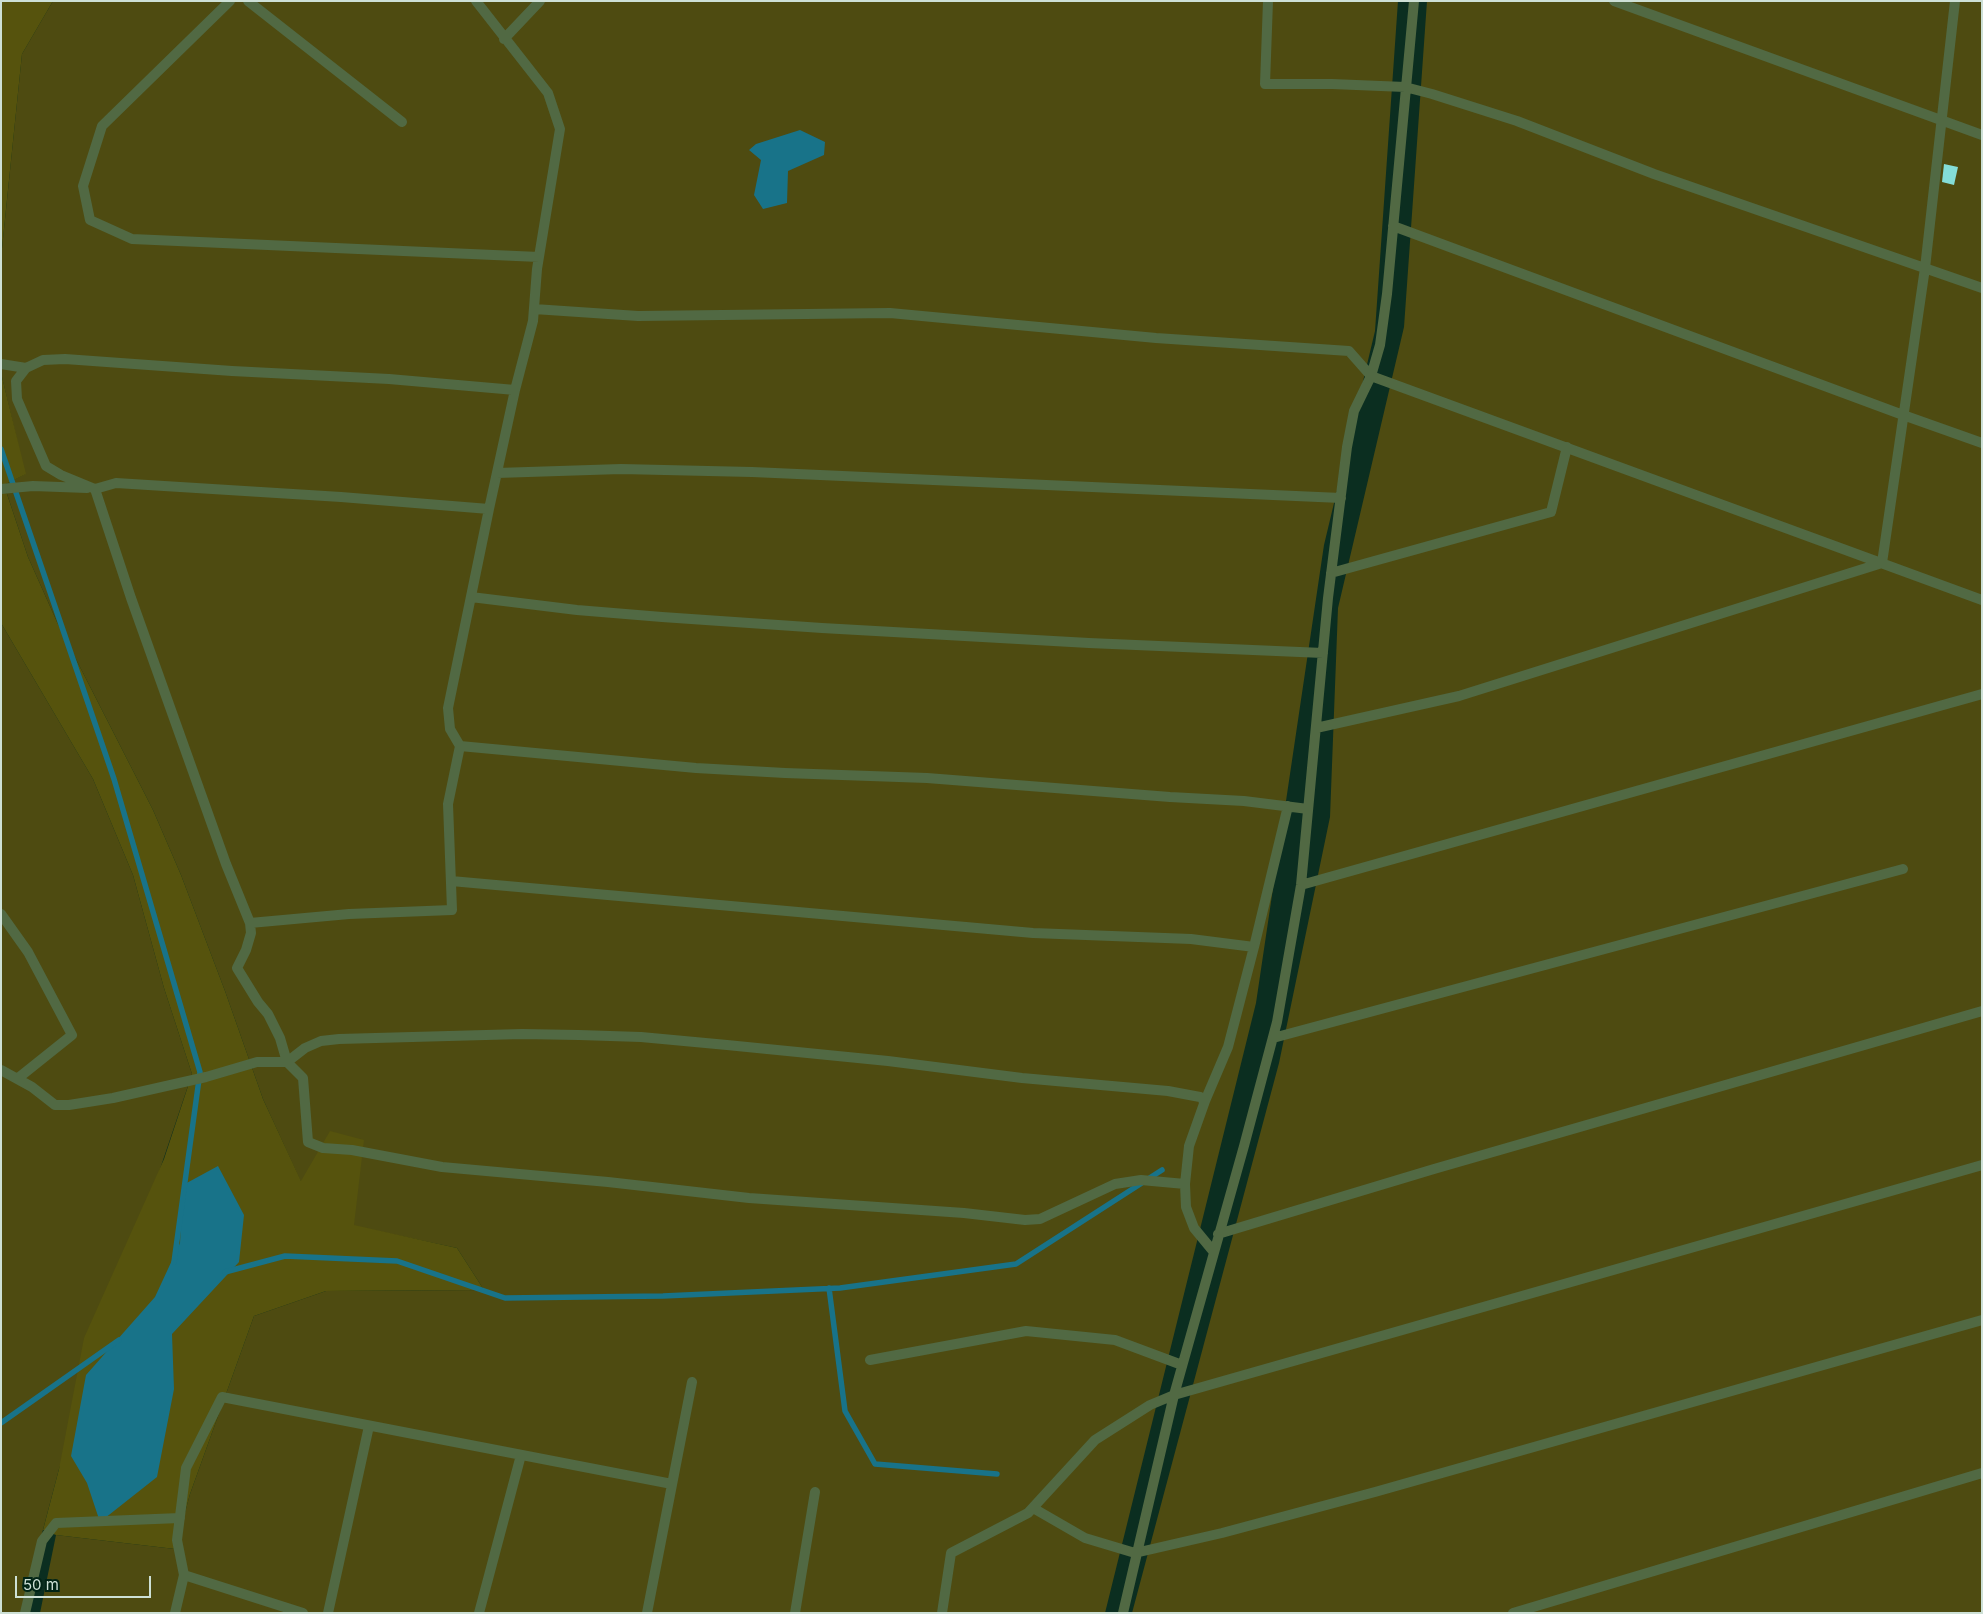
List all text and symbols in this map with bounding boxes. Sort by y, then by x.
scale bar [18,1566,154,1598]
text: 50 m [23,1575,59,1594]

